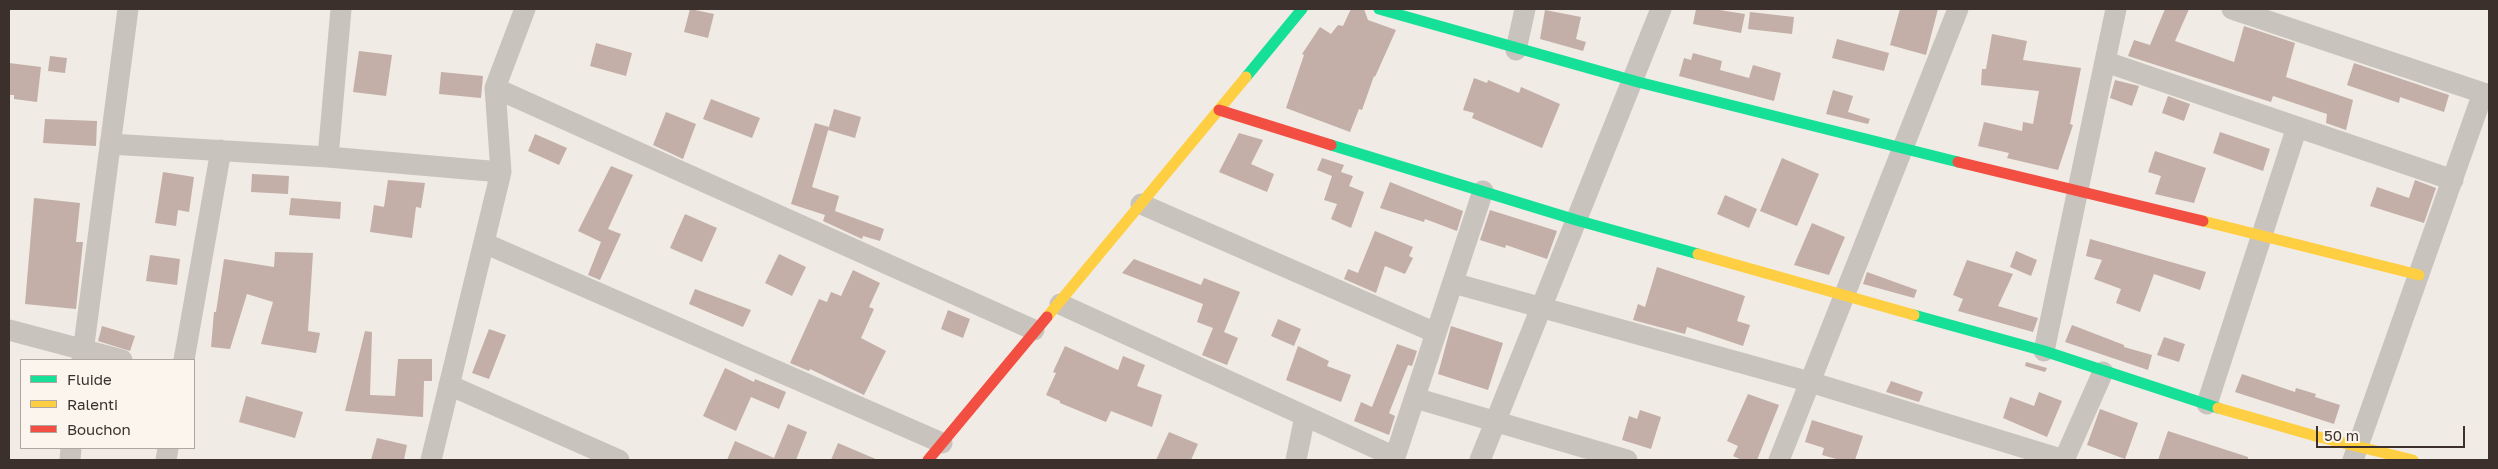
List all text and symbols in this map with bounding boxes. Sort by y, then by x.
legend [20,359,195,449]
text: Fluide [67,370,112,388]
text: Ralenti [67,395,118,413]
scale bar [2318,416,2467,448]
text: Bouchon [67,420,131,438]
text: 50 m [2324,426,2359,444]

